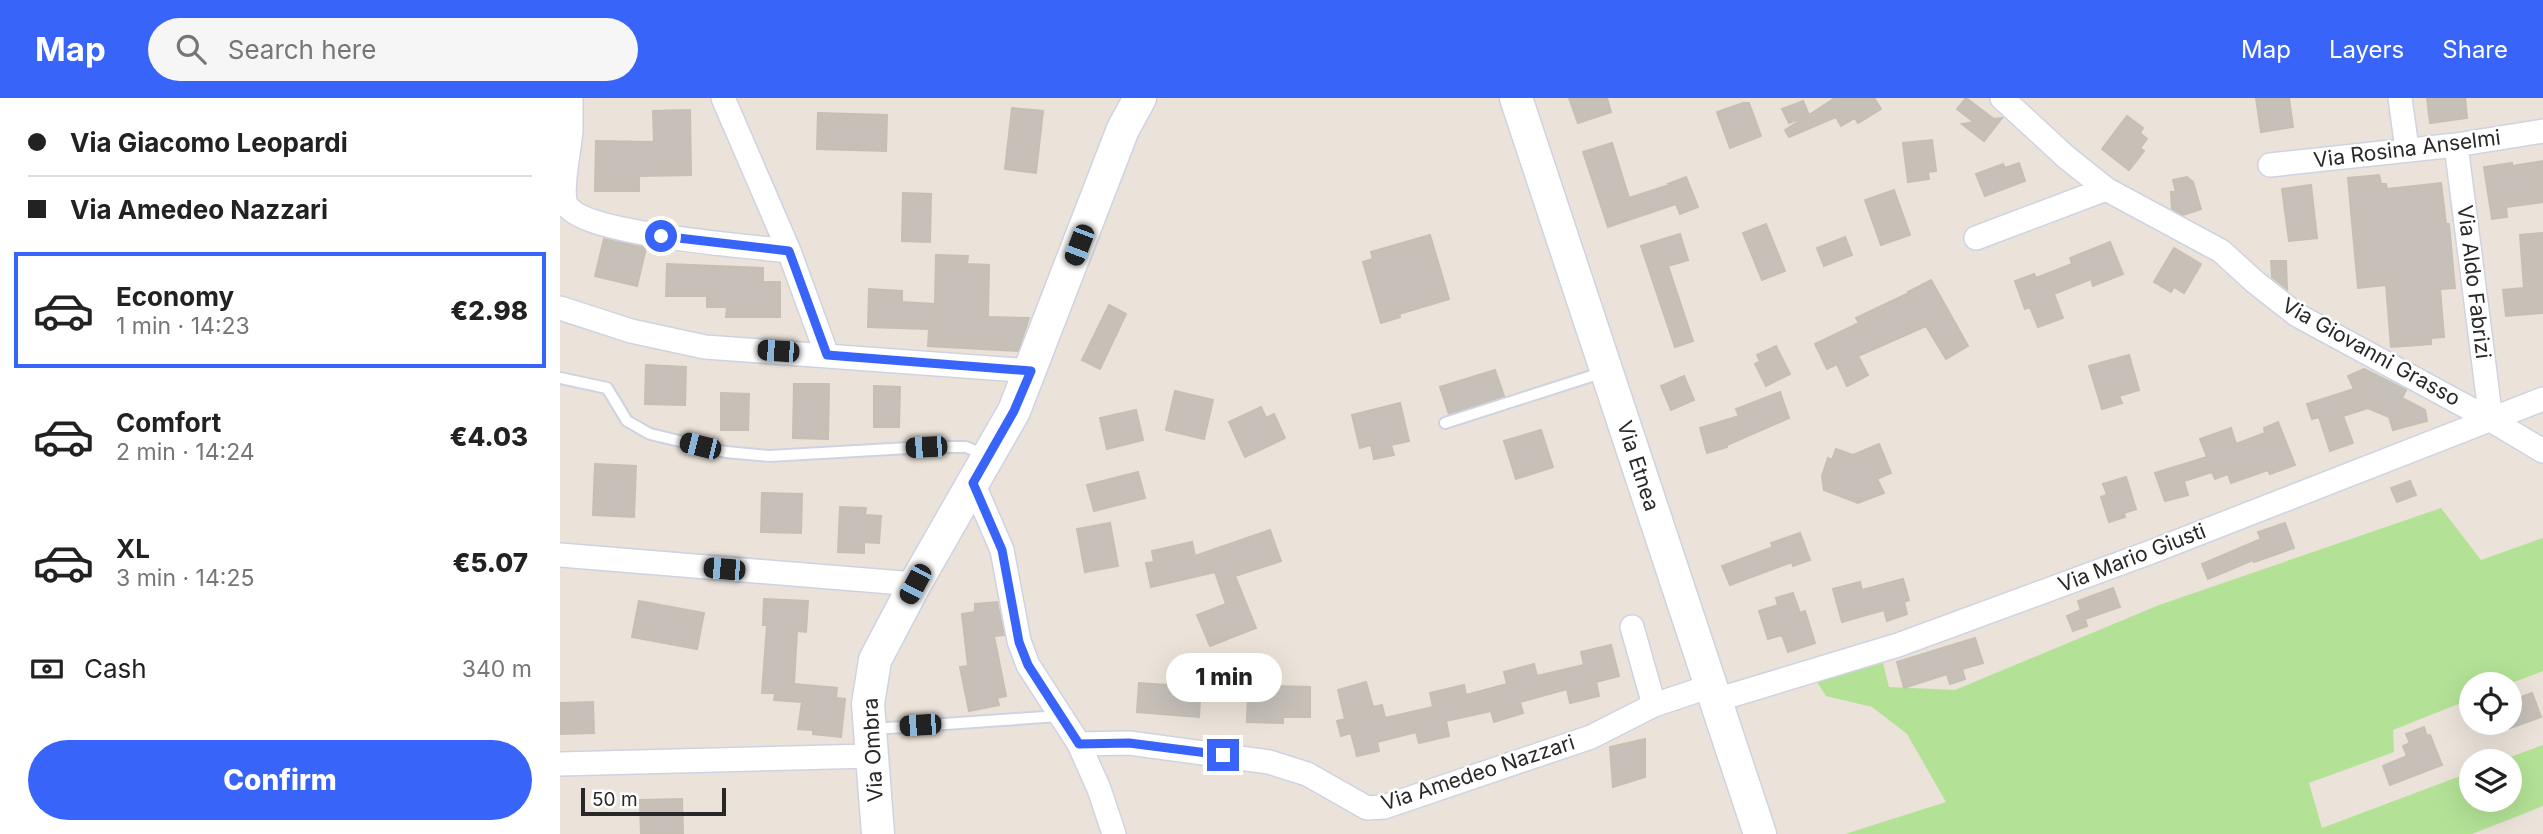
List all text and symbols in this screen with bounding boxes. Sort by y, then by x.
search box [148,18,638,81]
text: Map [35,29,106,69]
icon: search [172,30,210,68]
text: Search here [228,34,376,65]
text: Map [2241,35,2291,64]
text: Layers [2329,35,2404,64]
text: Share [2442,35,2508,64]
street label: Via Rosina Anselmi [2312,125,2502,172]
text: Via Giacomo Leopardi [70,127,348,158]
text: Via Amedeo Nazzari [70,194,328,225]
street label: Via Aldo Fabrizi [2453,204,2496,360]
route start [645,220,677,252]
car [1062,222,1097,268]
icon: car [32,279,95,342]
text: Economy [116,281,234,312]
street label: Via Giovanni Grasso [2278,292,2465,411]
text: €2.98 [450,295,528,326]
text: 1 min · 14:23 [116,312,250,340]
car [757,339,800,363]
icon: car [32,405,95,468]
text: Comfort [116,407,221,438]
street label: Via Etnea [1612,418,1665,514]
text: €4.03 [450,421,528,452]
car [678,431,723,461]
car [905,435,948,459]
text: 2 min · 14:24 [116,438,255,466]
street label: Via Mario Giusti [2054,518,2209,597]
icon: car [32,531,95,594]
text: XL [116,533,150,564]
text: €5.07 [452,547,528,578]
car [703,557,746,581]
car [896,561,935,607]
text: 3 min · 14:25 [116,564,254,592]
icon: cash [28,650,66,688]
text: Cash [84,653,147,684]
callout: 1 min [1165,654,1281,702]
text: 340 m [462,655,532,683]
text: 1 min [1195,663,1253,691]
map controls [2459,672,2522,812]
button: locate [2459,672,2522,735]
street label: Via Ombra [857,697,888,803]
car [899,713,942,737]
street label: Via Amedeo Nazzari [1378,729,1578,816]
route end [1207,739,1239,771]
button: Confirm [28,740,532,820]
button: layers [2459,749,2522,812]
scale bar [581,785,726,817]
text: 50 m [592,788,638,811]

